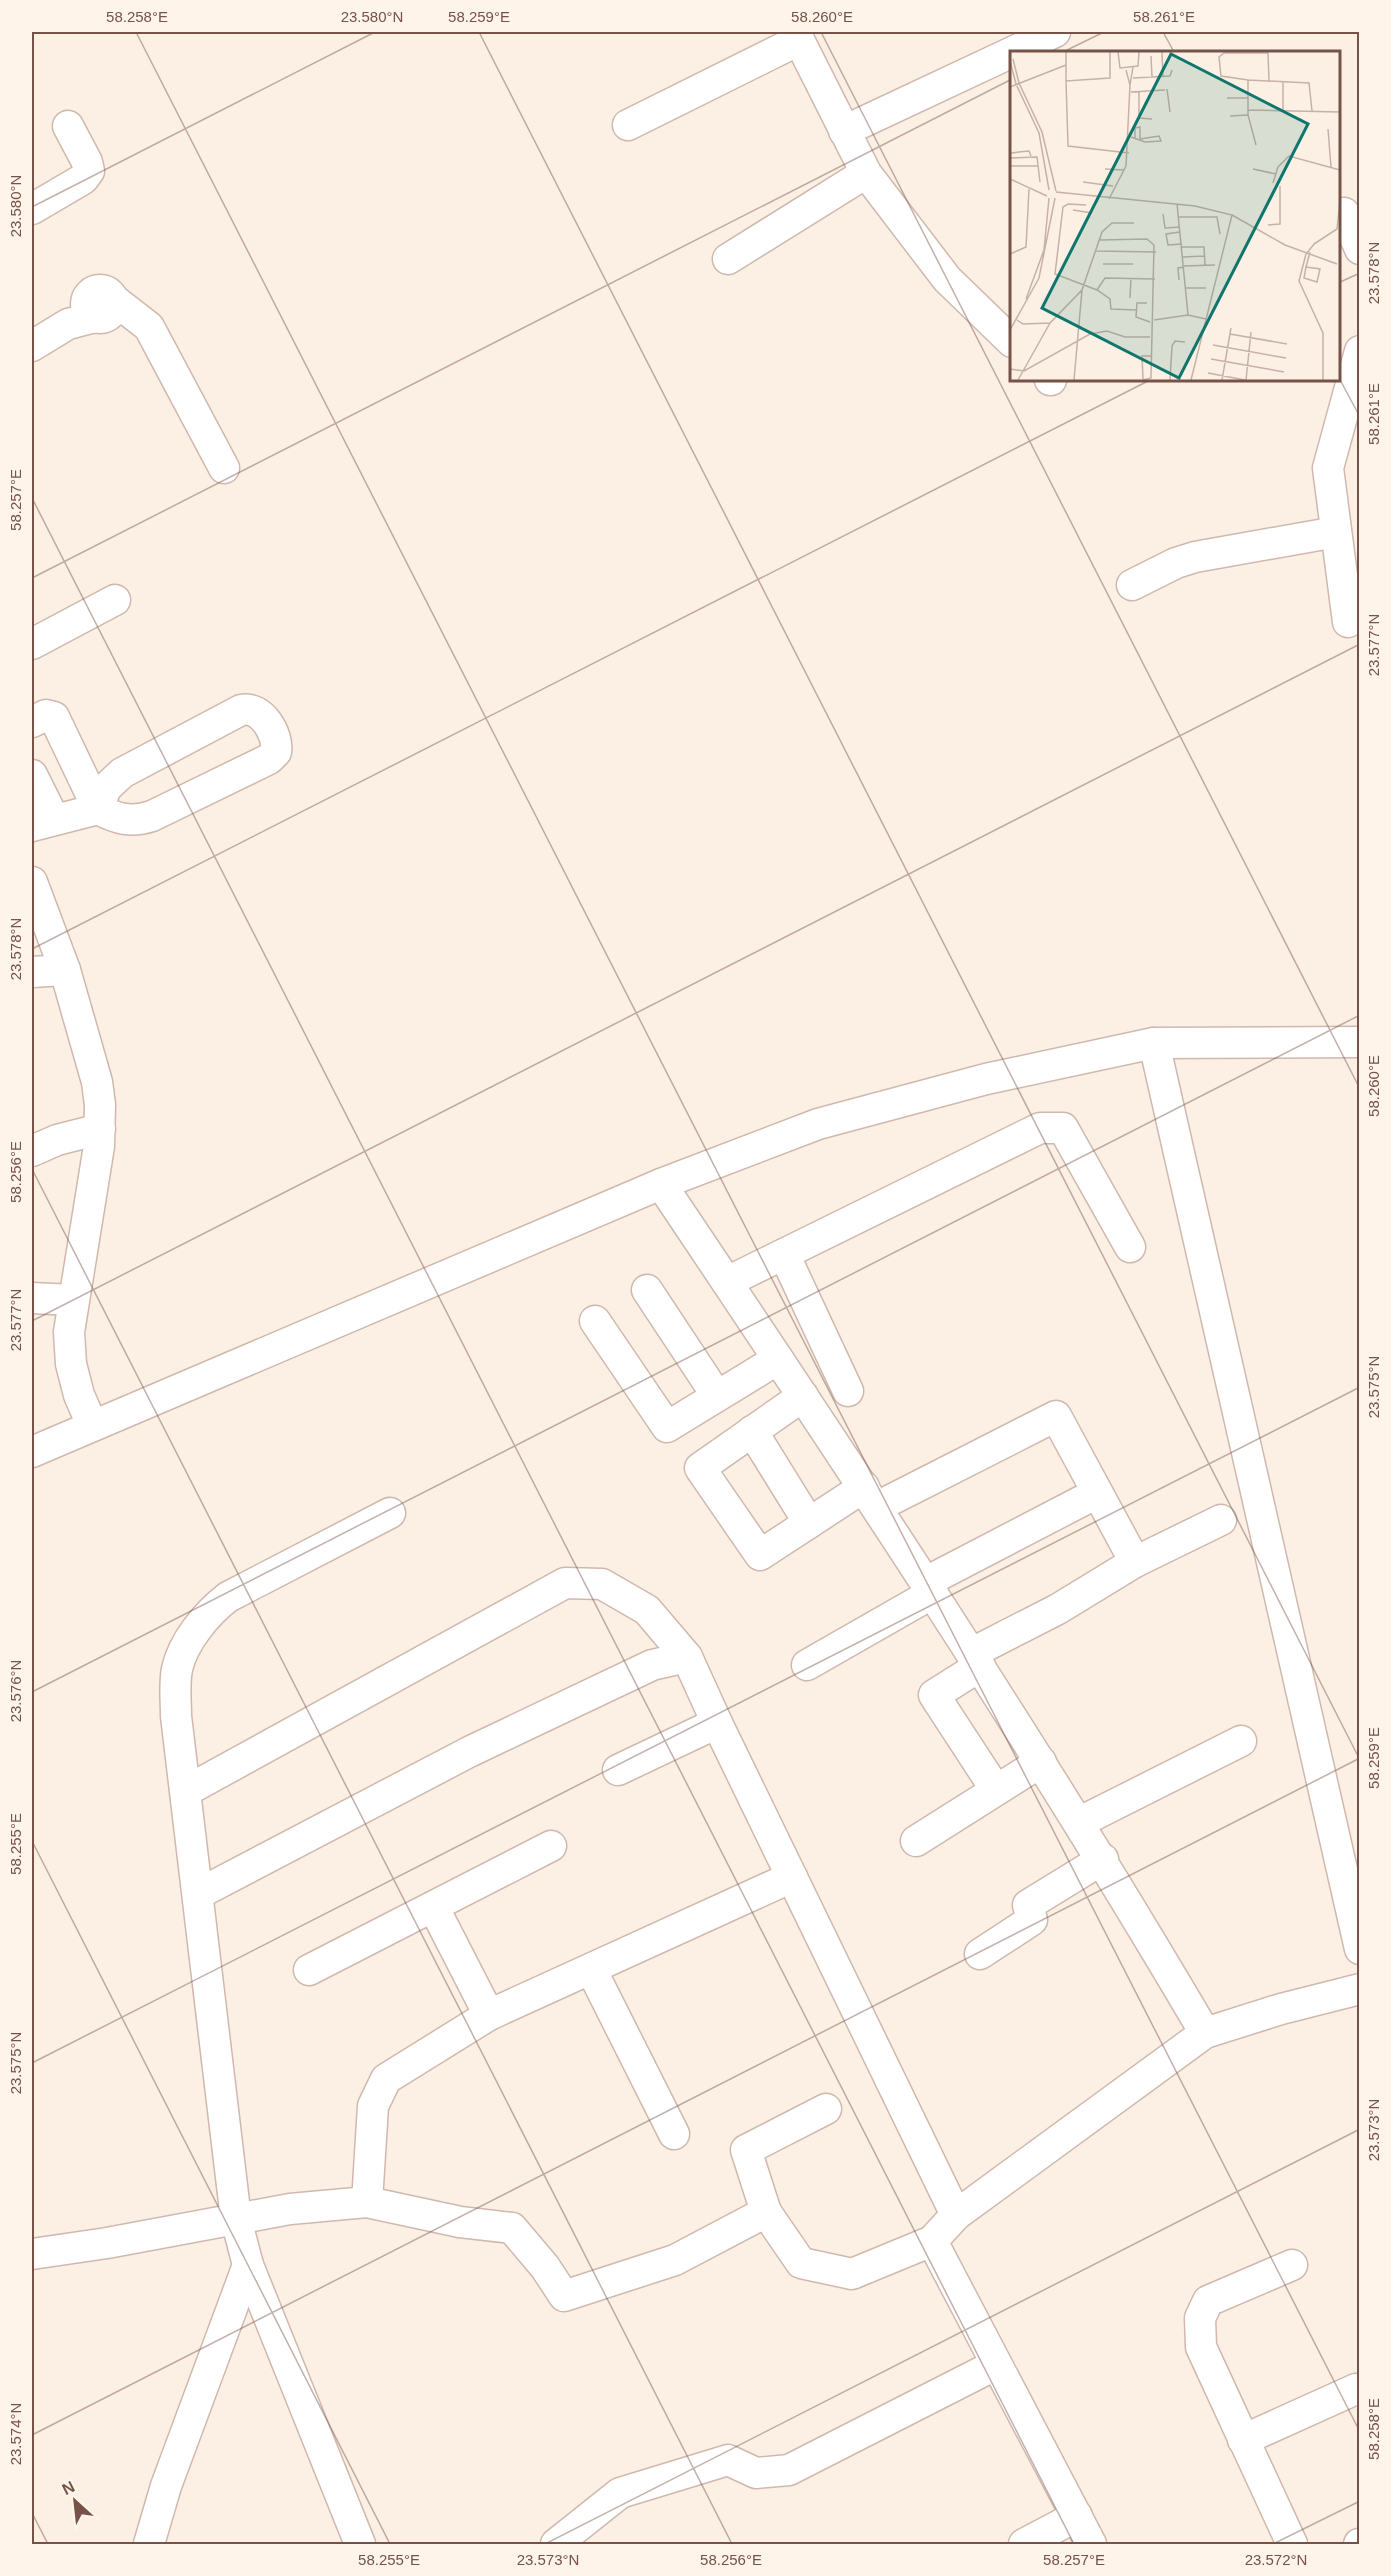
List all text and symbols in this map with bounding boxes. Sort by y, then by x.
text: 58.258°E [106,8,168,25]
text: 23.580°N [341,8,403,25]
text: 58.259°E [448,8,510,25]
text: 58.260°E [791,8,853,25]
text: 58.261°E [1133,8,1195,25]
inset map [1010,51,1340,381]
text: 23.580°N [7,175,24,237]
text: 23.578°N [1365,242,1382,304]
text: 58.261°E [1365,383,1382,445]
text: 58.257°E [7,469,24,531]
text: 23.577°N [1365,614,1382,676]
text: 23.578°N [7,918,24,980]
text: 58.260°E [1365,1055,1382,1117]
text: 58.256°E [7,1141,24,1203]
text: 23.577°N [7,1289,24,1351]
text: 23.575°N [1365,1356,1382,1418]
text: 23.576°N [7,1660,24,1722]
text: 58.259°E [1365,1727,1382,1789]
text: 58.255°E [7,1813,24,1875]
text: 23.575°N [7,2032,24,2094]
text: 23.573°N [1365,2099,1382,2161]
text: 58.258°E [1365,2398,1382,2460]
text: 23.574°N [7,2403,24,2465]
north arrow [45,2471,105,2531]
text: N [59,2478,77,2498]
text: 58.255°E [358,2551,420,2568]
text: 23.573°N [517,2551,579,2568]
text: 58.256°E [700,2551,762,2568]
text: 58.257°E [1043,2551,1105,2568]
text: 23.572°N [1245,2551,1307,2568]

